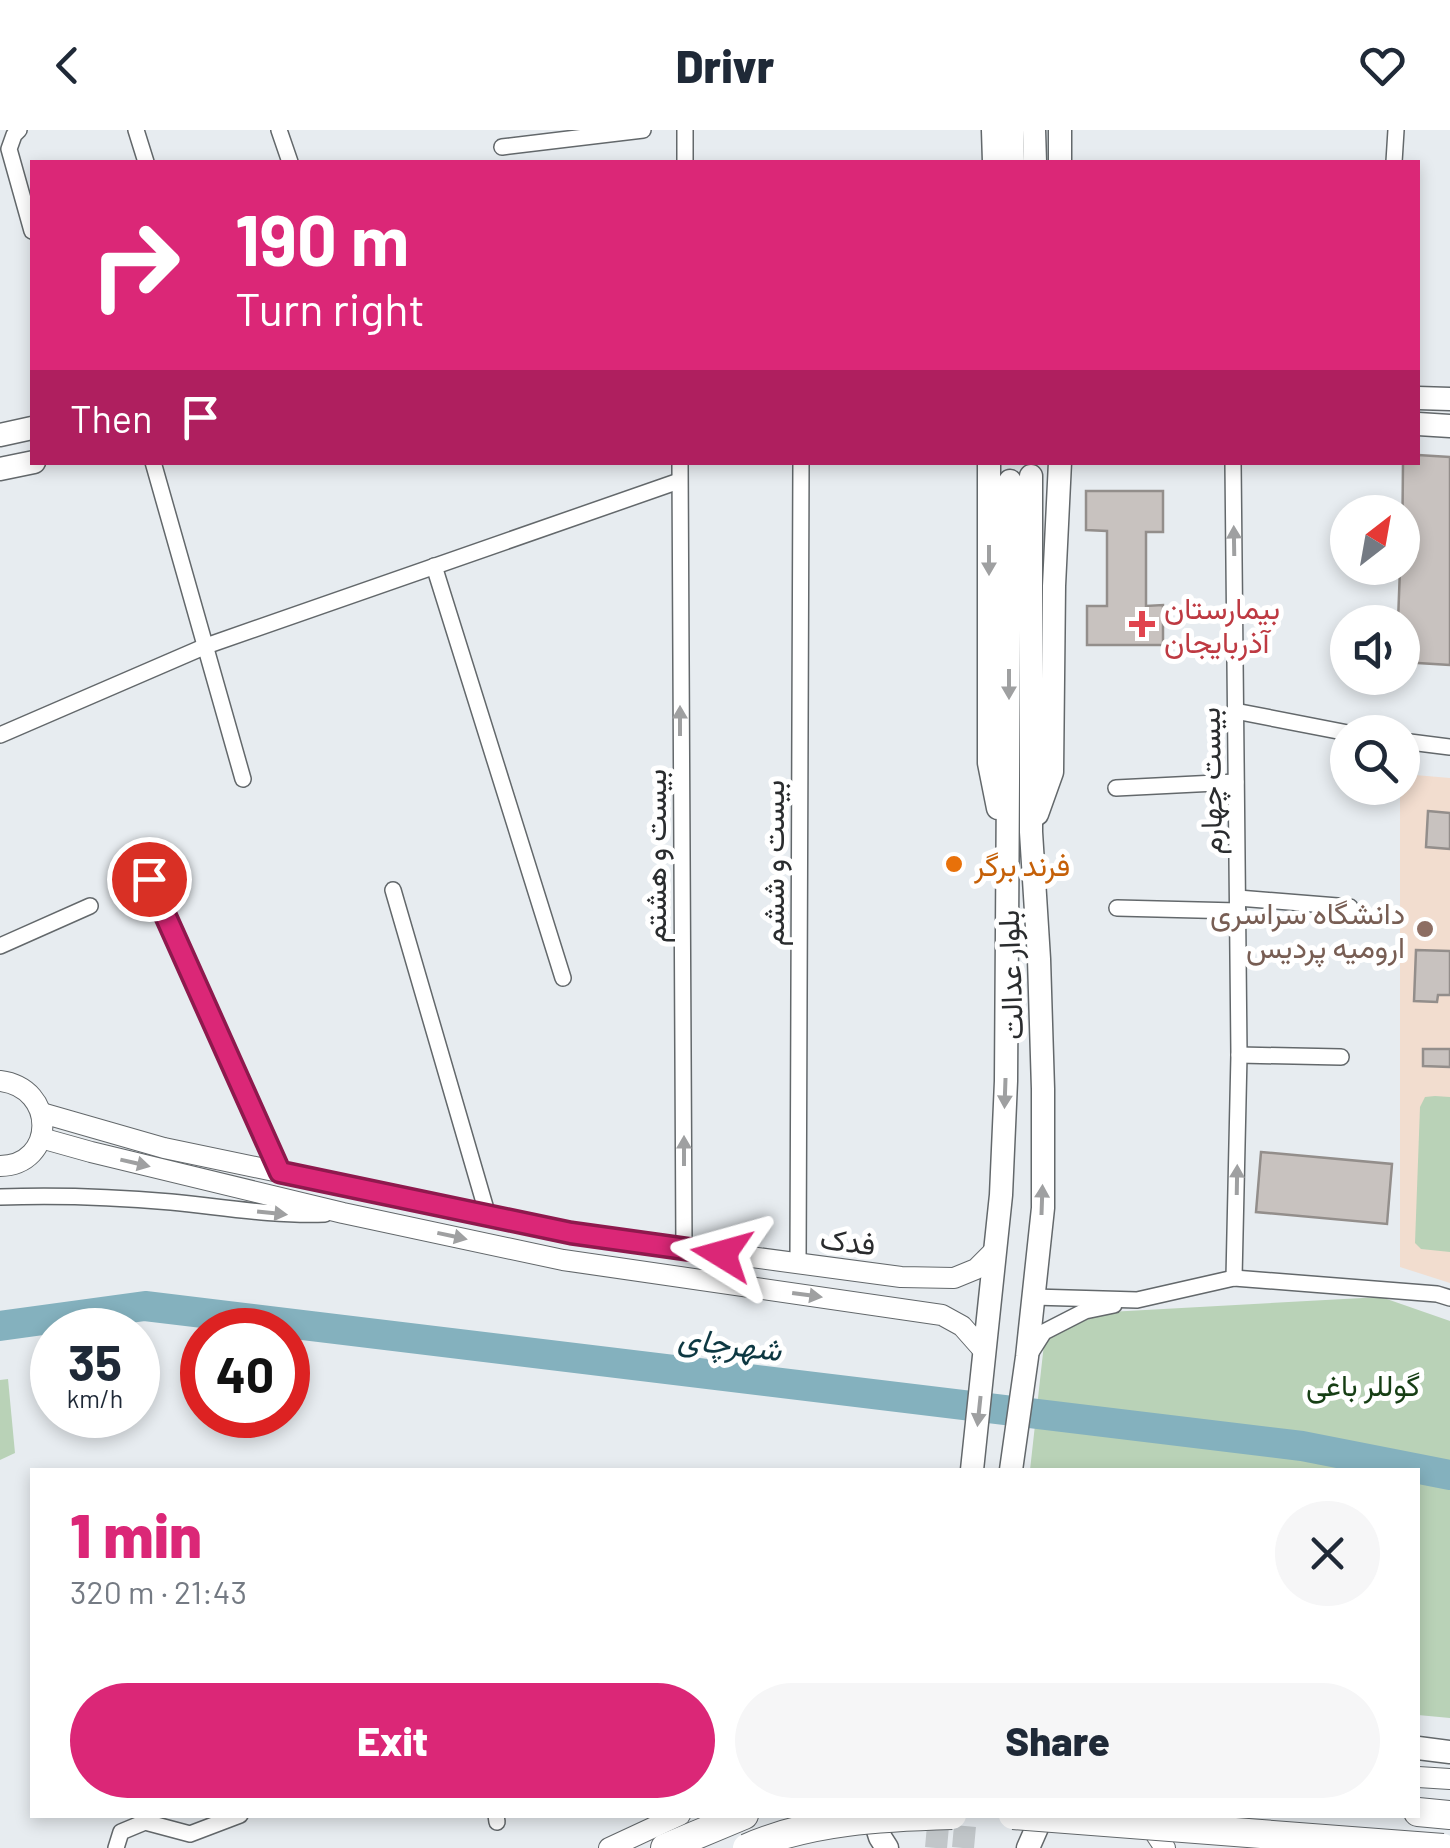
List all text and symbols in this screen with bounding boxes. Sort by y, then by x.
icon: back [40,38,95,93]
text: Drivr [676,38,774,92]
icon: heart [1355,38,1410,93]
text: 190 m [235,196,409,280]
icon: right [70,200,200,330]
text: Turn right [235,281,425,335]
icon: arrive [173,390,228,445]
text: Then [70,395,153,441]
north arrow [1330,495,1420,585]
map controls [1330,495,1420,805]
one-way arrow [1225,524,1241,556]
one-way arrow [981,544,997,576]
place label: بیمارستان آذربایجان [1164,589,1280,661]
button: sound [1330,605,1420,695]
marker: بیمارستان آذربایجان [1129,611,1155,637]
one-way arrow [1001,668,1017,700]
one-way arrow [672,704,688,736]
street label: بیست چهارم [1190,707,1232,855]
button: search [1330,715,1420,805]
street label: بیست و هشتم [636,769,675,943]
street label: بیست و ششم [754,780,793,946]
pin [107,837,192,922]
place label: فرند برگر [973,846,1070,884]
icon: arrive [122,852,177,907]
marker: فرند برگر [943,853,965,875]
place label: دانشگاه سراسری ارومیه پردیس [1210,894,1405,968]
street label: بلوار عدالت [989,909,1031,1041]
marker: دانشگاه سراسری ارومیه پردیس [1414,918,1436,940]
one-way arrow [997,1078,1013,1109]
one-way arrow [676,1134,692,1166]
one-way arrow [120,1156,151,1171]
one-way arrow [1229,1164,1245,1196]
one-way arrow [1035,1183,1051,1215]
position arrow [670,1202,774,1306]
one-way arrow [256,1205,288,1221]
street label: فدک [818,1219,878,1261]
one-way arrow [437,1229,468,1245]
one-way arrow [792,1287,823,1303]
speed limit sign: 40 [180,1308,310,1438]
water label: شهرچای [676,1317,784,1372]
text: 35 [68,1331,122,1391]
park label: گوللر باغی [1306,1366,1420,1404]
text: km/h [67,1383,123,1413]
one-way arrow [971,1396,987,1428]
text: 1 min [70,1498,202,1570]
button: close [1275,1501,1380,1606]
text: 320 m · 21:43 [70,1572,247,1610]
button: Exit [70,1683,715,1798]
button: Share [735,1683,1380,1798]

